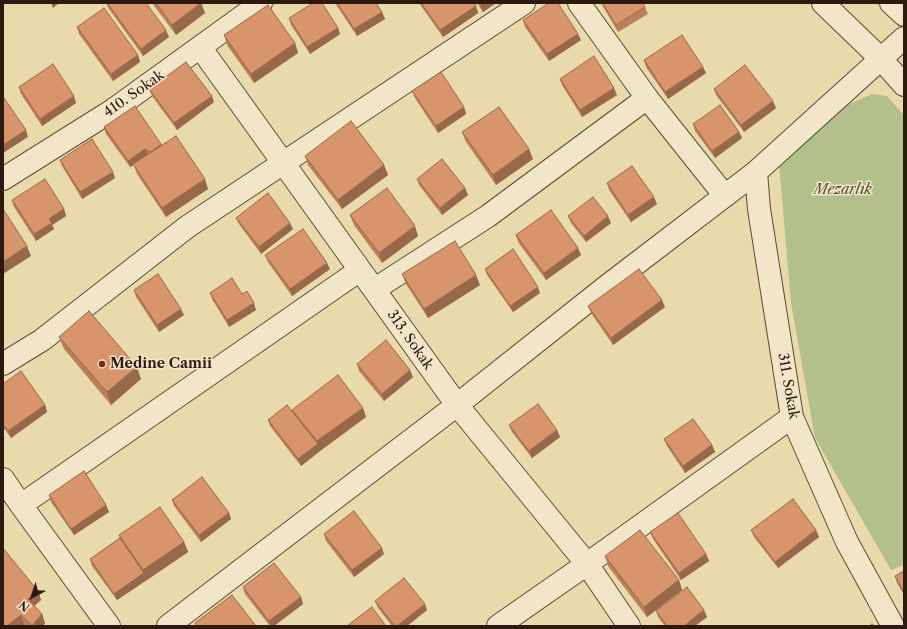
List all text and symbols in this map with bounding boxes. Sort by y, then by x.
street label: 410. Sokak [100,67,168,121]
park label: Mezarlık [814,182,872,198]
street label: 313. Sokak [383,307,437,373]
street label: 311. Sokak [774,351,802,421]
place label: Medine Camii [110,356,212,372]
marker: Medine Camii [97,359,107,369]
north arrow [12,577,52,617]
text: N [16,598,32,615]

